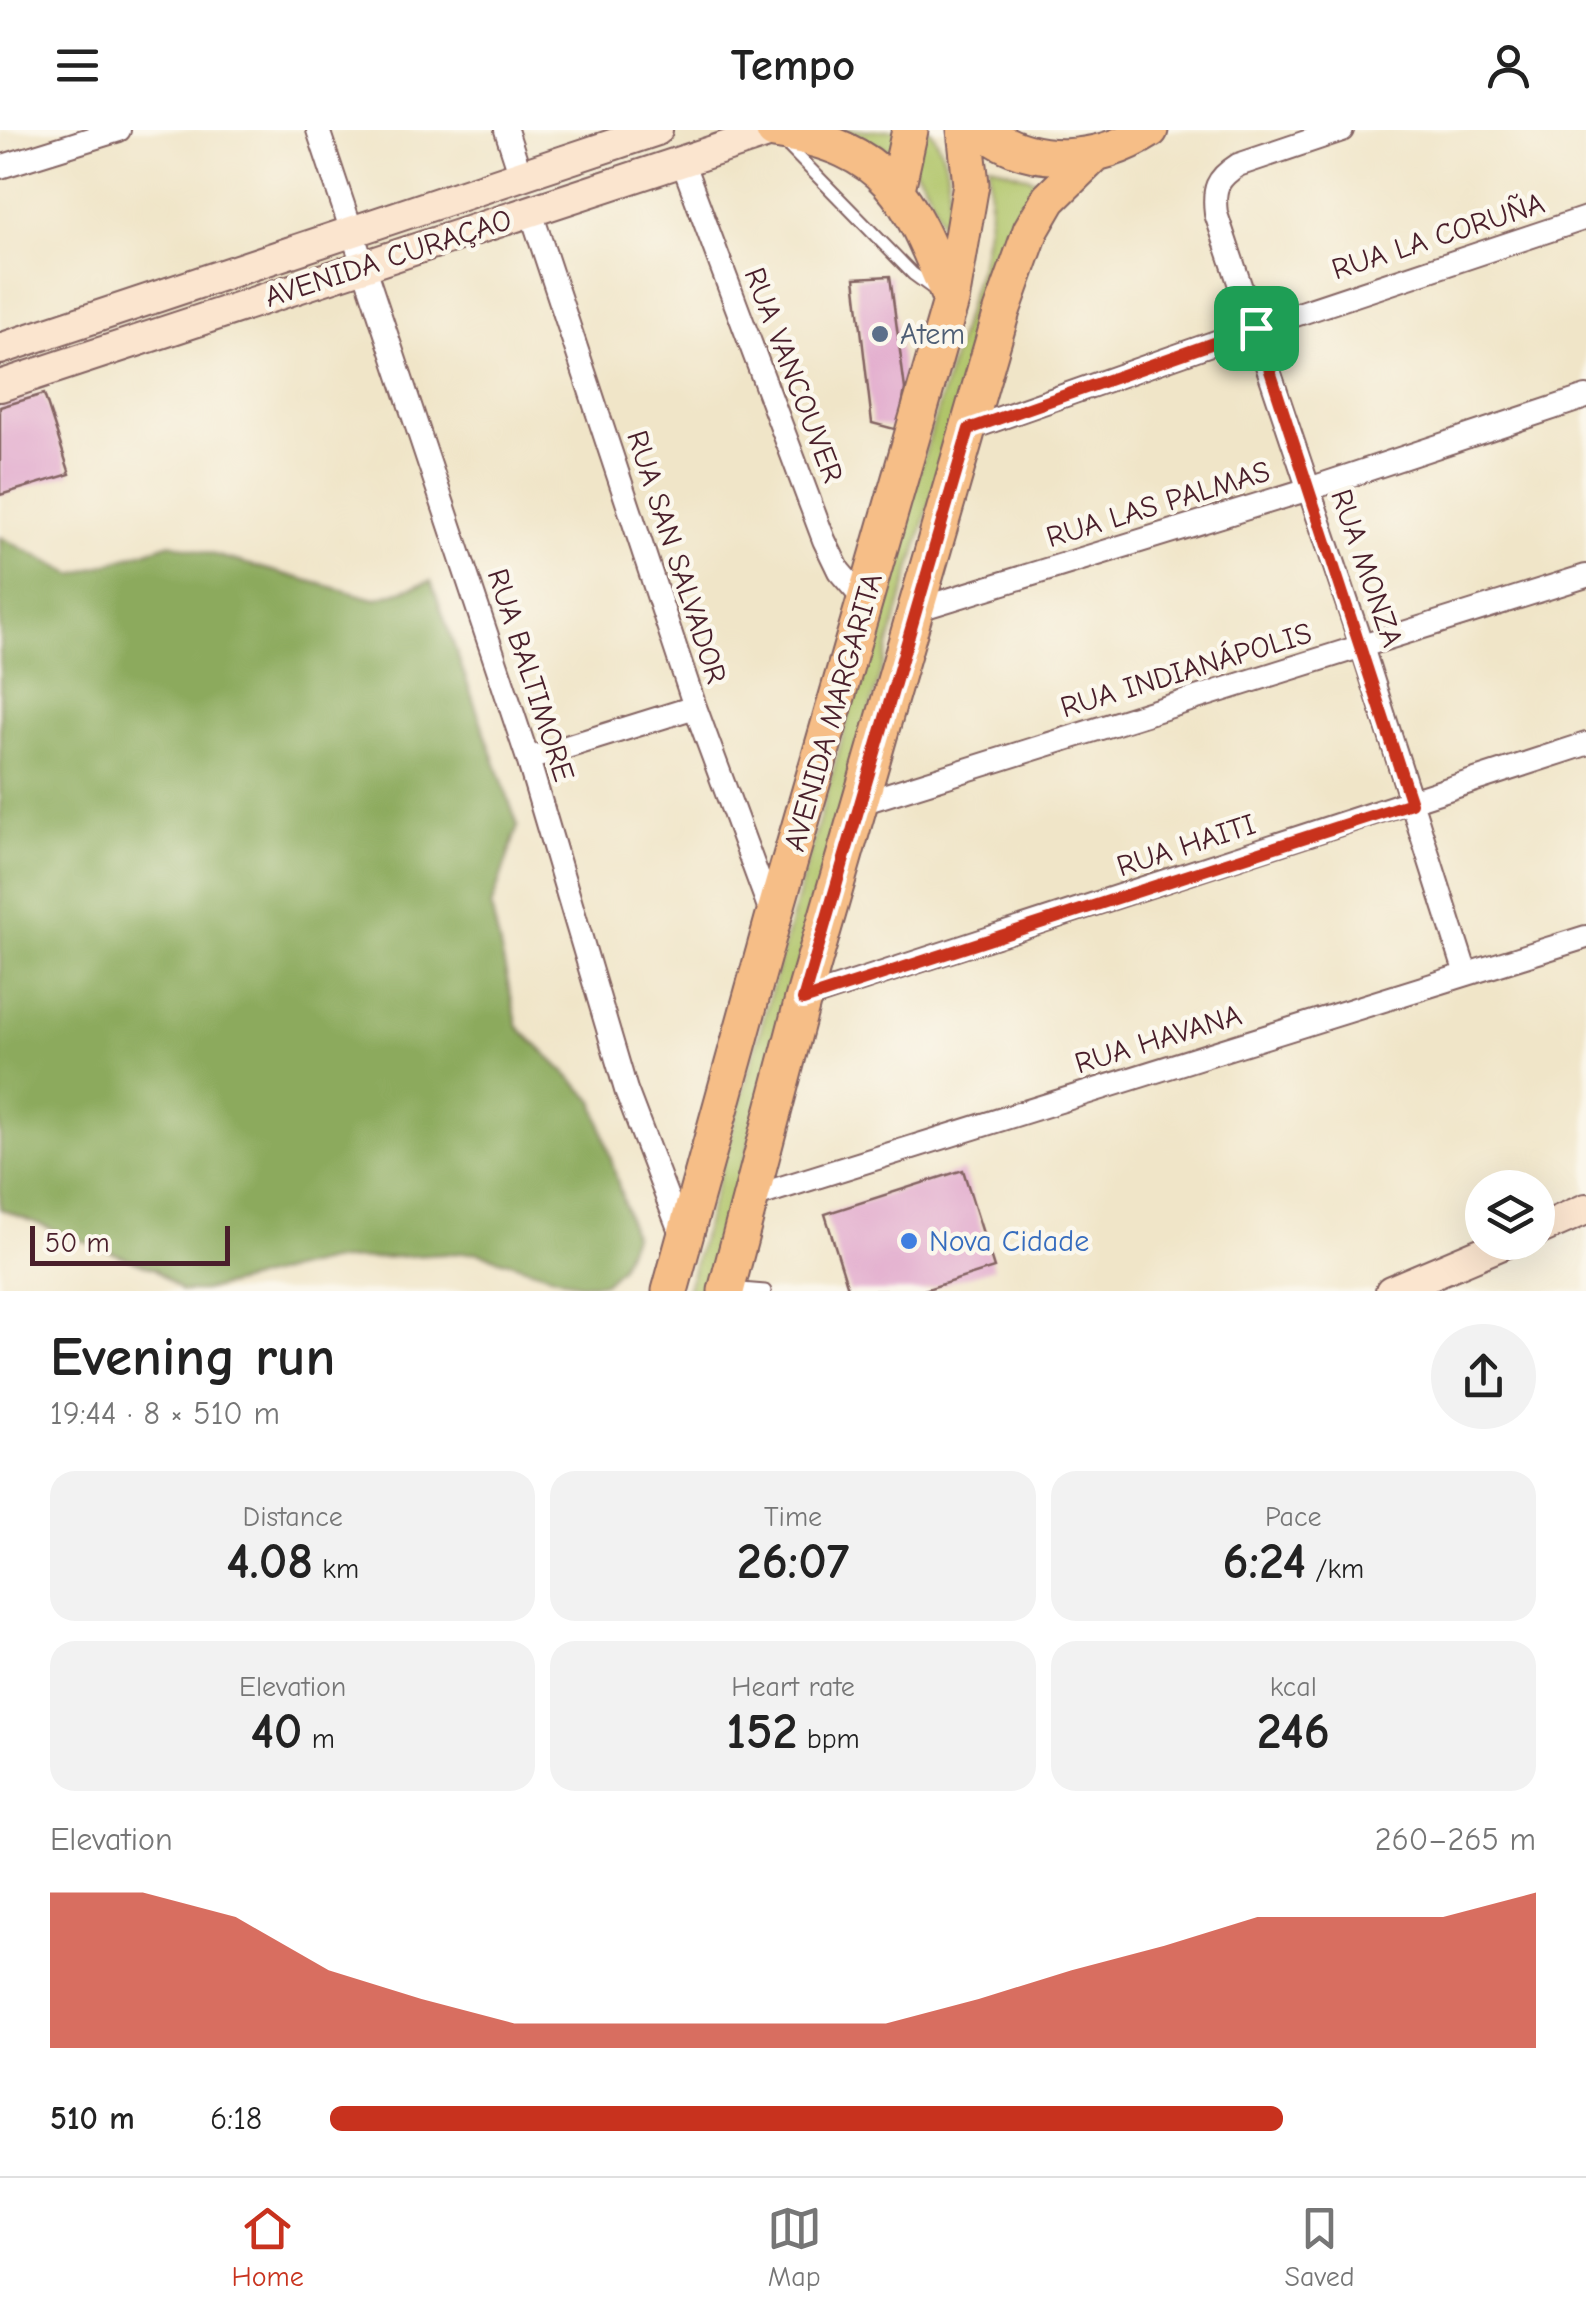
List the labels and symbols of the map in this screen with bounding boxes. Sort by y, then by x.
street label: RUA LA CORUÑA [1327,185,1549,287]
street label: AVENIDA CURAÇAO [260,202,516,315]
street label: RUA VANCOUVER [736,263,851,488]
pin [1214,286,1299,371]
place label: Atem [900,317,965,352]
marker: Atem [869,323,891,345]
street label: RUA SAN SALVADOR [619,426,734,688]
street label: RUA LAS PALMAS [1042,454,1274,555]
street label: RUA MONZA [1323,485,1410,652]
street label: RUA BALTIMORE [480,564,581,786]
street label: AVENIDA MARGARITA [777,569,890,855]
street label: RUA INDIANÁPOLIS [1056,615,1316,725]
street label: RUA HAITI [1112,807,1260,884]
street label: RUA HAVANA [1071,998,1246,1081]
scale bar [30,1221,230,1266]
place label: Nova Cidade [929,1224,1089,1259]
marker: Nova Cidade [898,1230,920,1252]

